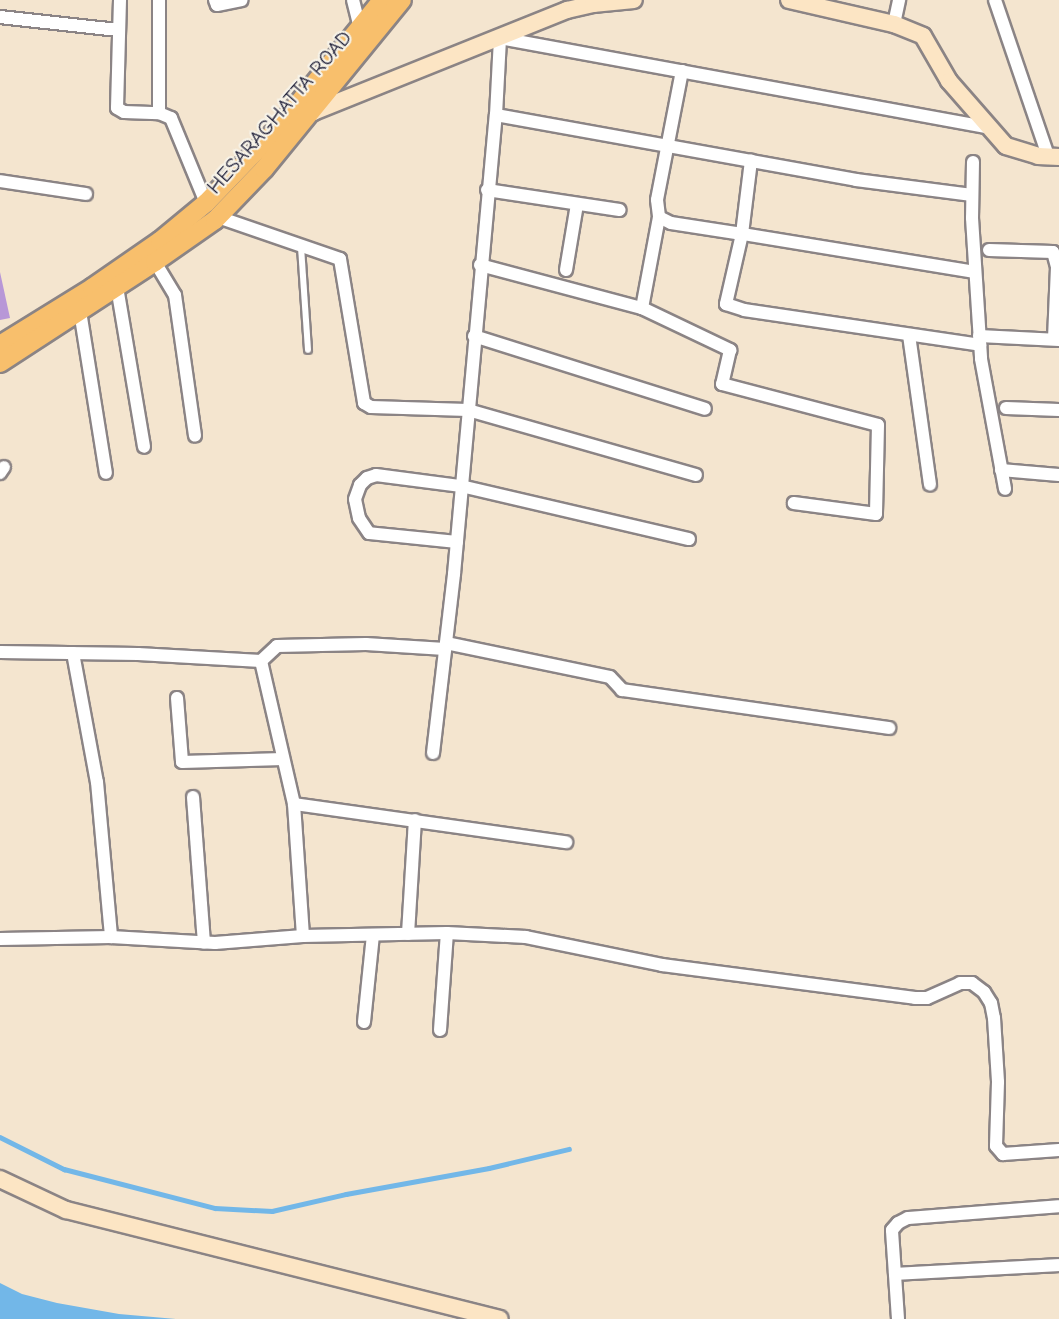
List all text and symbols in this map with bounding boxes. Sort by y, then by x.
street label: HESARAGHATTA ROAD [201,25,357,199]

